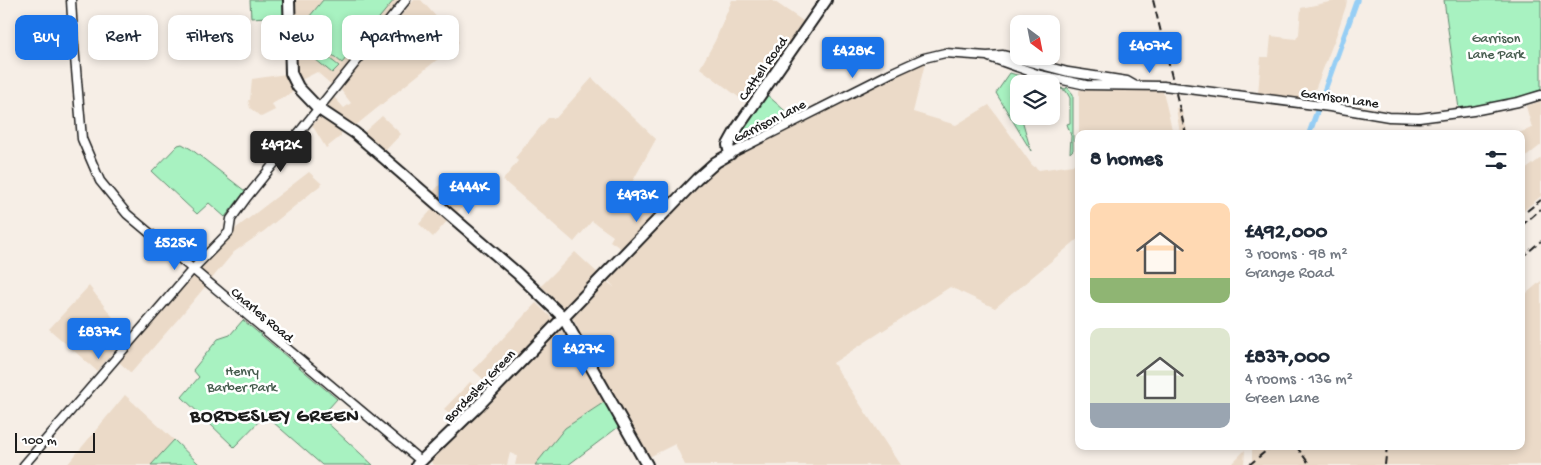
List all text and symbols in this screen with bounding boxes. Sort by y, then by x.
chip: Buy [15,15,78,60]
chip: Rent [88,15,158,60]
chip: Filters [168,15,251,60]
chip: New [261,15,332,60]
chip: Apartment [342,15,459,60]
north arrow [1010,15,1060,65]
map controls [1010,15,1060,125]
park label: Garrison Lane Park [1468,31,1526,64]
pin: £407K [1115,32,1185,74]
street label: Cattell Road [736,33,793,105]
pin: £428K [818,36,888,79]
text: £407K [1130,38,1170,57]
text: £428K [833,43,873,62]
button: layers [1010,75,1060,125]
street label: Garrison Lane [1299,86,1381,113]
street label: Garrison Lane [731,96,810,148]
pin: £492K [246,130,316,173]
text: £492K [261,137,301,156]
icon: filters [1482,146,1510,174]
text: 8 homes [1090,148,1162,173]
pin: £444K [434,172,504,215]
text: £444K [450,179,488,198]
pin: £493K [602,180,672,223]
text: £493K [617,187,657,206]
text: £492,000 [1245,221,1327,246]
icon: home [1130,223,1190,283]
pin: £525K [140,228,210,271]
text: £525K [155,235,195,254]
text: 3 rooms · 98 m² [1245,246,1347,265]
text: Grange Road [1245,265,1333,284]
street label: Charles Road [226,285,298,348]
pin: £837K [64,318,134,360]
text: £837K [78,324,120,343]
pin: £427K [548,334,618,377]
text: £427K [563,341,603,360]
street label: Bordesley Green [441,346,520,428]
text: £837,000 [1245,346,1330,371]
icon: home [1130,348,1190,408]
park label: Henry Barber Park [206,364,278,397]
text: 4 rooms · 136 m² [1245,371,1353,390]
text: Green Lane [1245,390,1319,409]
district label: BORDESLEY GREEN [189,406,360,429]
scale bar [15,430,95,453]
text: 100 m [22,433,57,450]

